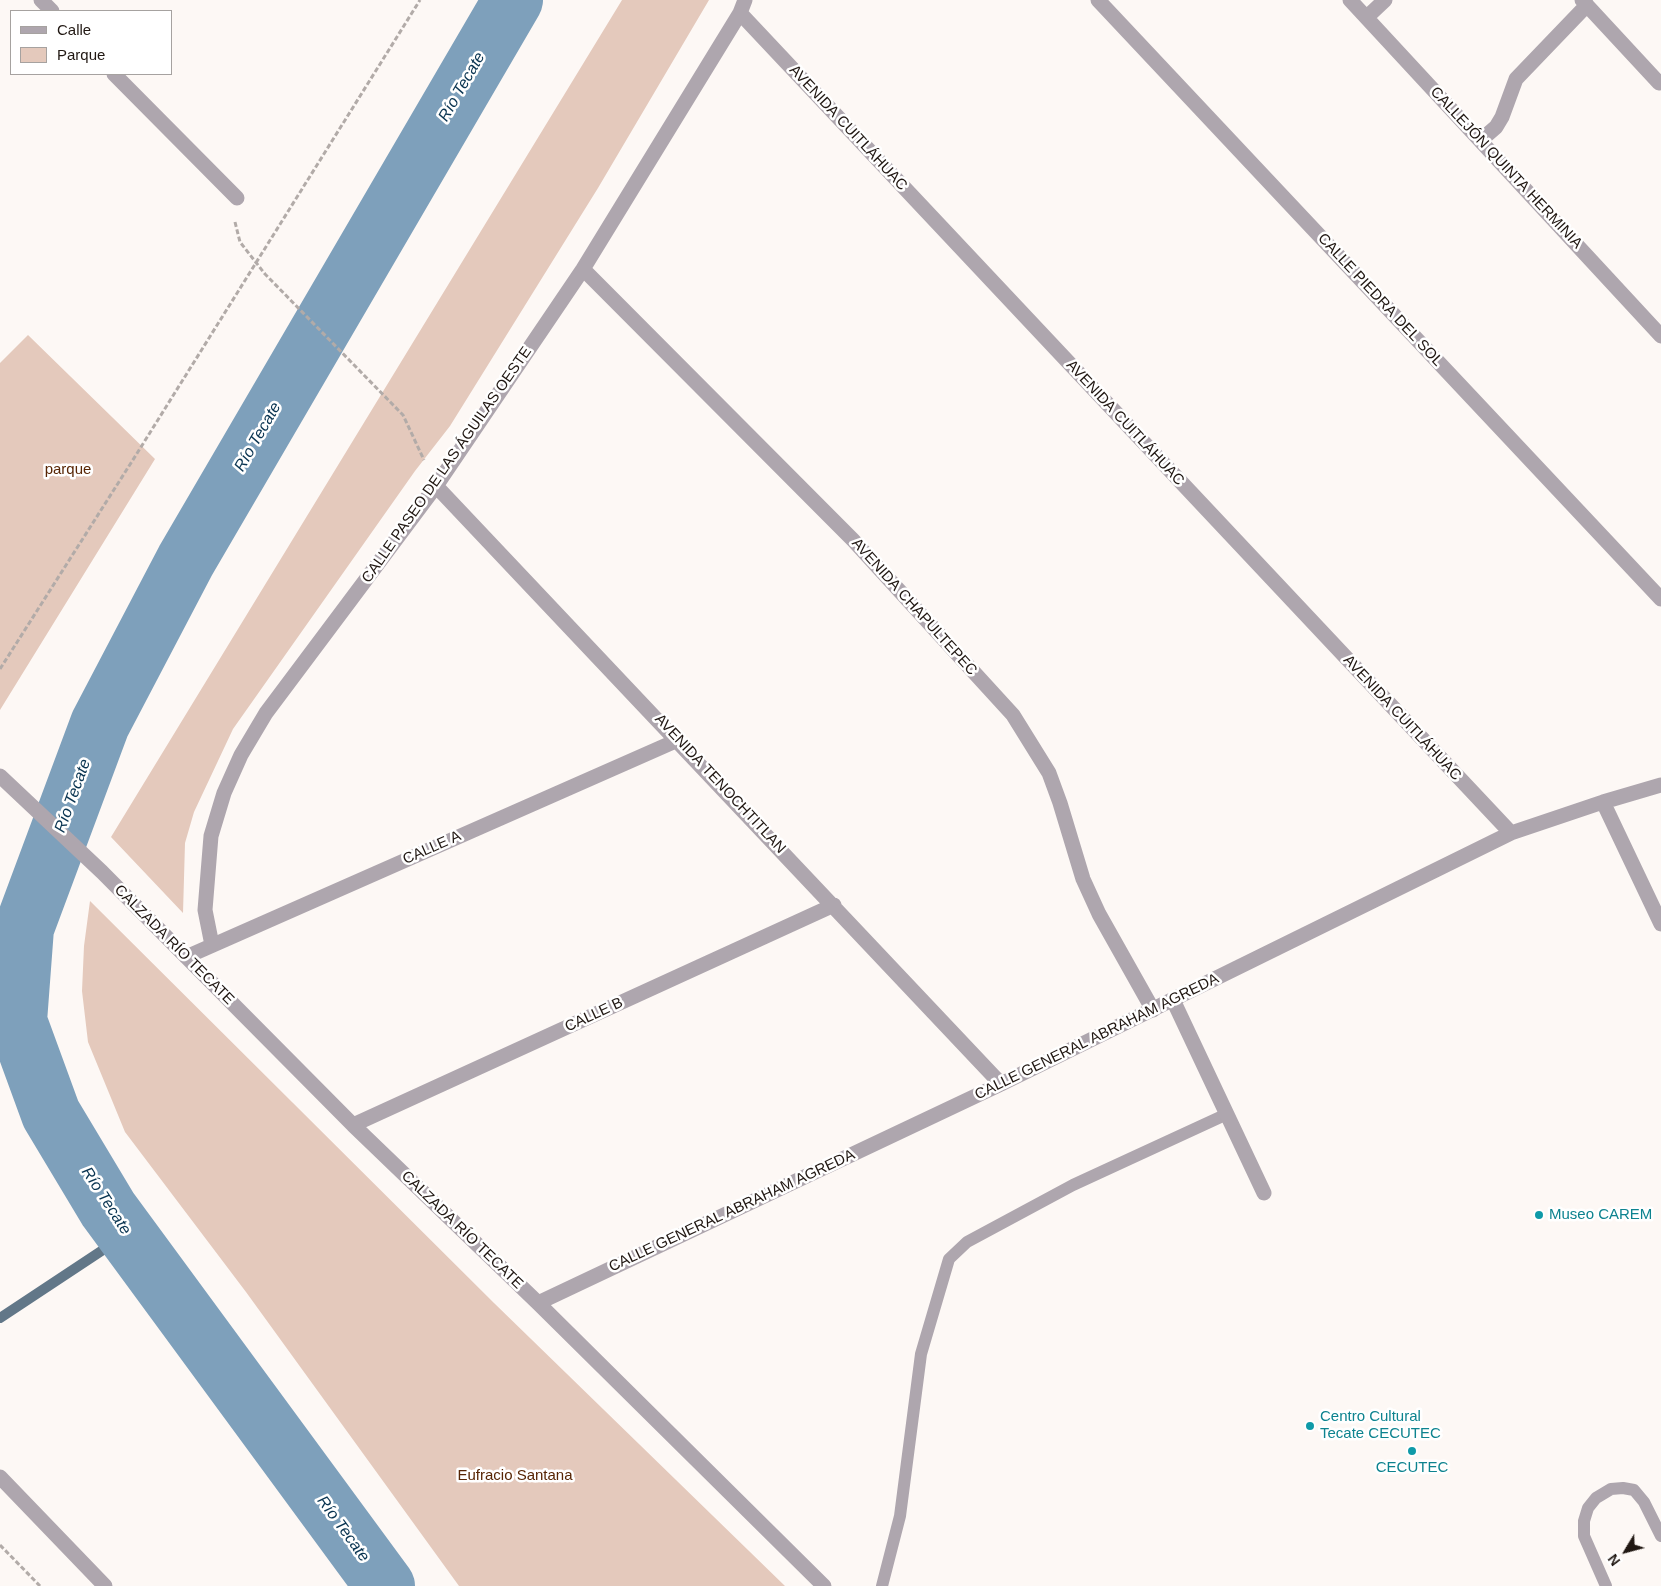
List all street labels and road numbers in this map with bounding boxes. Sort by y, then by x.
street label: AVENIDA CUITLÁHUAC [785,62,911,194]
street label: CALLEJÓN QUINTA HERMINIA [1426,83,1586,253]
street label: CALLE PIEDRA DEL SOL [1314,230,1446,370]
street label: CALLE PASEO DE LAS ÁGUILAS OESTE [358,344,536,586]
street label: AVENIDA CUITLÁHUAC [1062,357,1188,489]
street label: AVENIDA CHAPULTEPEC [848,535,980,679]
street label: AVENIDA CUITLÁHUAC [1339,652,1465,784]
street label: AVENIDA TENOCHTITLAN [651,711,789,857]
street label: CALLE A [400,827,464,869]
street label: CALZADA RÍO TECATE [110,881,238,1009]
street label: CALLE GENERAL ABRAHAM AGREDA [972,970,1222,1104]
street label: CALLE B [562,994,626,1036]
street label: CALLE GENERAL ABRAHAM AGREDA [606,1146,858,1276]
street label: CALZADA RÍO TECATE [397,1167,527,1293]

